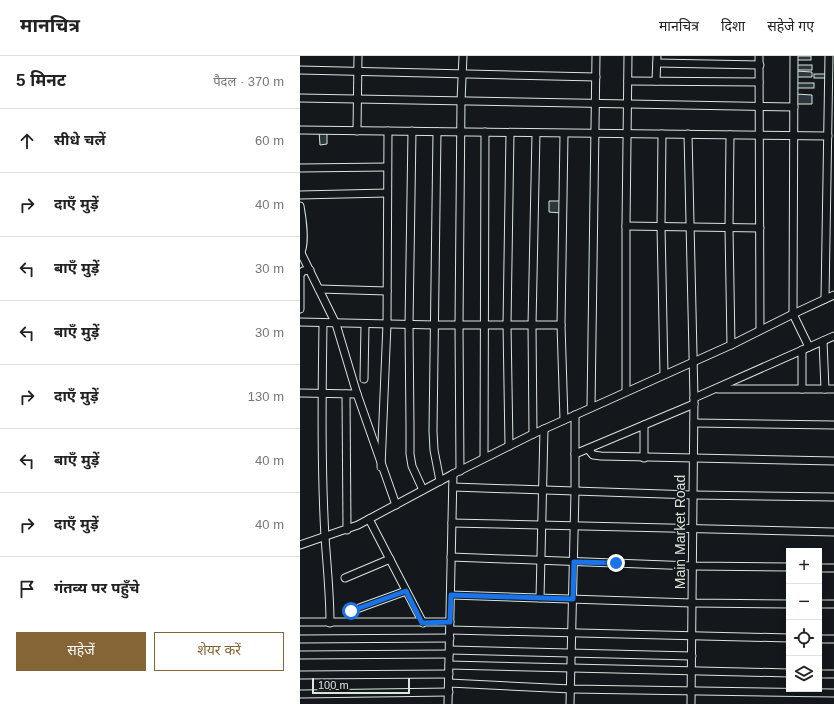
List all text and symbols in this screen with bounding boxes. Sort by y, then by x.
text: मानचित्र [20,15,80,36]
text: मानचित्र [659,18,699,34]
text: दिशा [721,18,745,34]
text: सहेजे गए [767,18,814,34]
text: 5 मिनट [16,71,66,90]
text: पैदल · 370 m [213,74,284,89]
icon: ahead [16,130,38,152]
text: सीधे चलें [54,131,105,148]
text: 60 m [255,133,284,148]
icon: right [16,194,38,216]
text: दाएँ मुड़ें [54,195,98,212]
text: 40 m [255,197,284,212]
icon: left [16,258,38,280]
text: बाएँ मुड़ें [54,259,99,276]
text: 30 m [255,261,284,276]
icon: left [16,322,38,344]
text: बाएँ मुड़ें [54,323,99,340]
text: 30 m [255,325,284,340]
icon: right [16,386,38,408]
text: दाएँ मुड़ें [54,387,98,404]
text: 130 m [248,389,284,404]
icon: left [16,450,38,472]
text: बाएँ मुड़ें [54,451,99,468]
text: 40 m [255,453,284,468]
street label: Main Market Road [672,475,688,589]
icon: right [16,514,38,536]
text: दाएँ मुड़ें [54,515,98,532]
text: 40 m [255,517,284,532]
map controls [786,548,822,692]
button: + [786,548,822,584]
route end [607,554,625,572]
icon: arrive [16,578,38,600]
text: गंतव्य पर पहुँचे [54,579,139,596]
button: − [786,584,822,620]
route start [342,602,360,620]
button: locate [786,620,822,656]
button: सहेजें [16,632,146,671]
button: शेयर करें [154,632,284,671]
button: layers [786,656,822,692]
scale bar [312,676,410,695]
text: 100 m [318,679,349,691]

